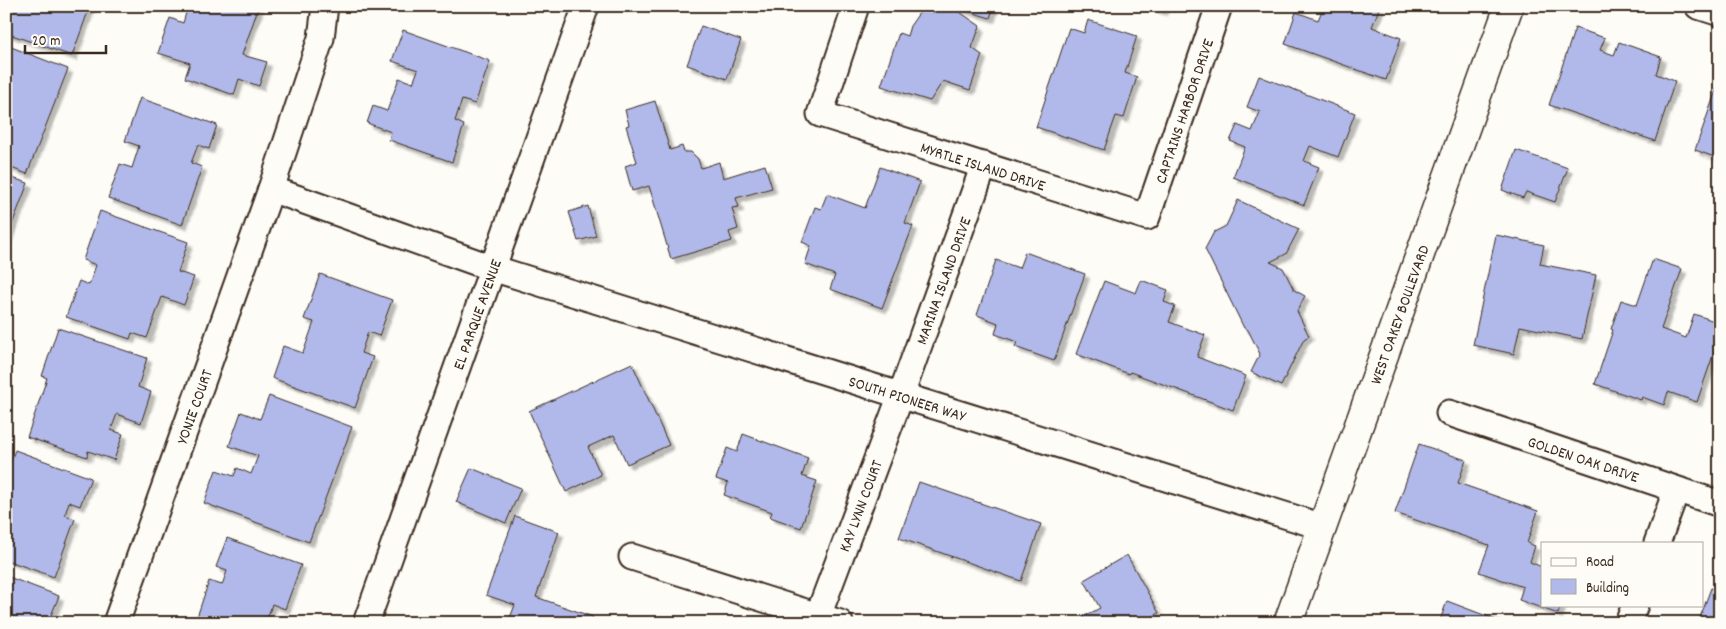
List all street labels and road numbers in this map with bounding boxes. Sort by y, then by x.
street label: CAPTAINS HARBOR DRIVE [1150,35,1221,187]
street label: MYRTLE ISLAND DRIVE [917,137,1049,199]
street label: MARINA ISLAND DRIVE [911,213,979,348]
street label: WEST OAKEY BOULEVARD [1365,242,1436,388]
street label: EL PARQUE AVENUE [448,256,509,373]
street label: YONIE COURT [172,366,220,448]
street label: SOUTH PIONEER WAY [845,371,969,429]
street label: GOLDEN OAK DRIVE [1524,431,1642,490]
street label: KAY LYNN COURT [834,457,890,556]

